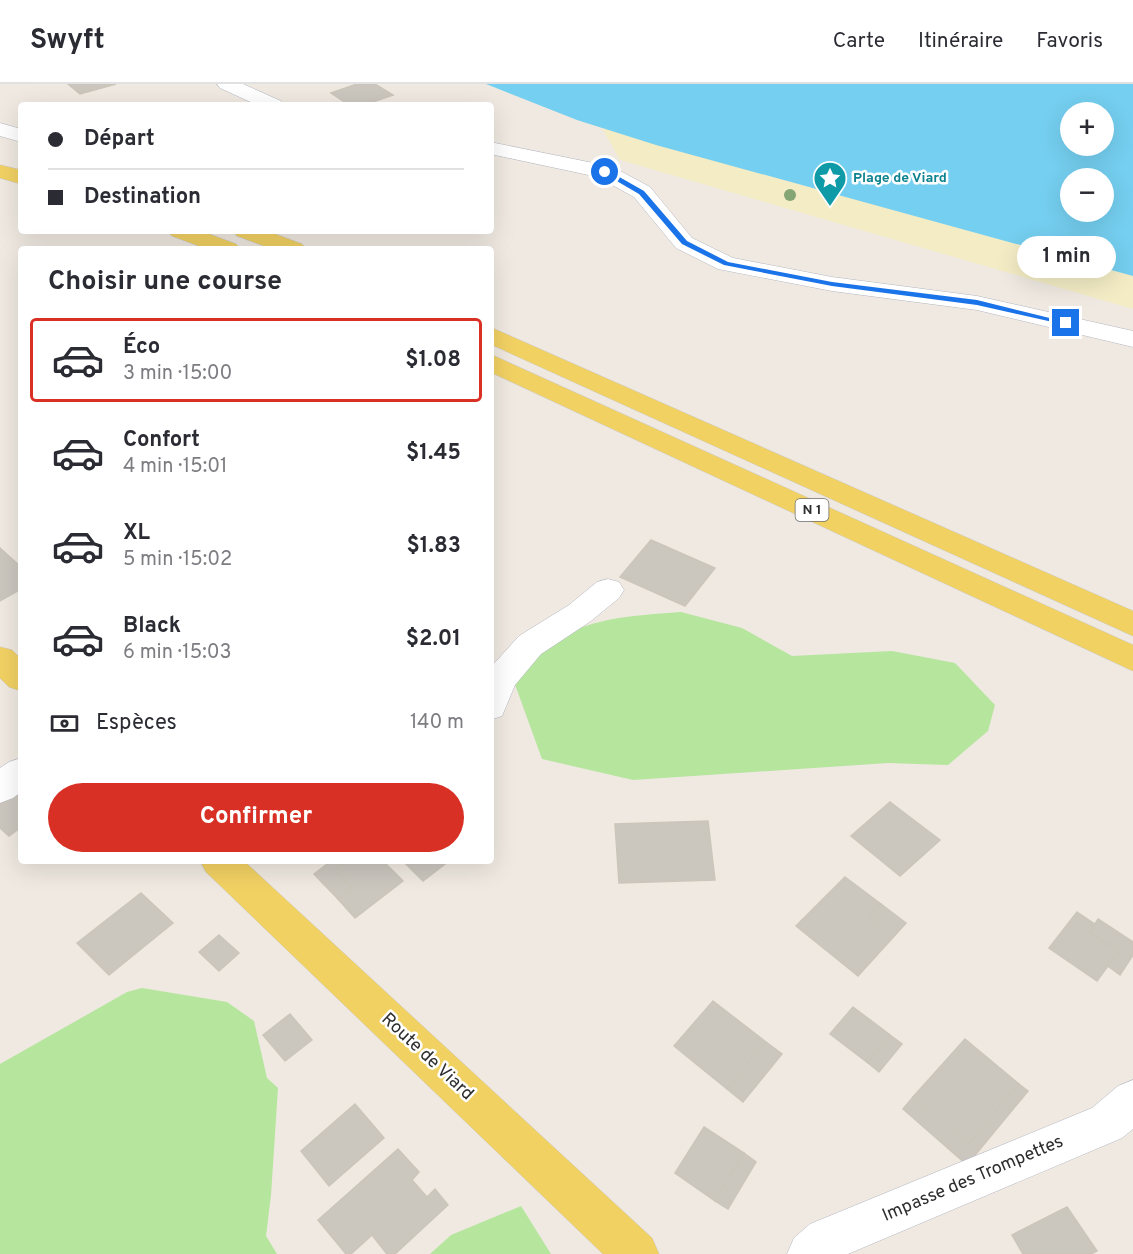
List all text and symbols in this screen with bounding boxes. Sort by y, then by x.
text: Swyft [30,23,105,59]
text: Carte [833,28,885,55]
text: Itinéraire [918,28,1003,55]
text: Favoris [1036,28,1103,55]
map controls [1060,102,1114,222]
button: + [1060,102,1114,156]
text: Départ [84,126,155,153]
route start [591,158,618,185]
place icon: Plage de Viard [812,160,848,207]
button: − [1060,168,1114,222]
place label: Plage de Viard [853,170,947,187]
text: Destination [84,184,201,211]
callout: 1 min [1016,236,1116,278]
text: 1 min [1042,244,1091,270]
text: Choisir une course [48,265,282,299]
route end [1052,309,1079,336]
icon: car [51,333,105,387]
text: Éco [123,334,160,361]
text: $1.08 [405,347,461,374]
text: 3 min · 15:00 [123,361,232,387]
icon: car [51,426,105,480]
text: Confort [123,427,200,454]
text: $1.45 [406,440,461,467]
text: 4 min · 15:01 [123,454,227,480]
road number: N 1 [796,499,828,521]
icon: car [51,519,105,573]
text: XL [123,520,150,547]
text: $1.83 [406,533,461,560]
text: 5 min · 15:02 [123,547,232,573]
icon: car [51,612,105,666]
text: Black [123,613,181,640]
text: $2.01 [406,626,461,653]
text: 6 min · 15:03 [123,640,232,666]
icon: cash [48,707,81,740]
text: Espèces [96,710,177,737]
text: 140 m [410,710,464,736]
button: Confirmer [48,783,464,852]
street label: Route de Viard [376,1008,478,1106]
street label: Impasse des Trompettes [879,1130,1067,1228]

